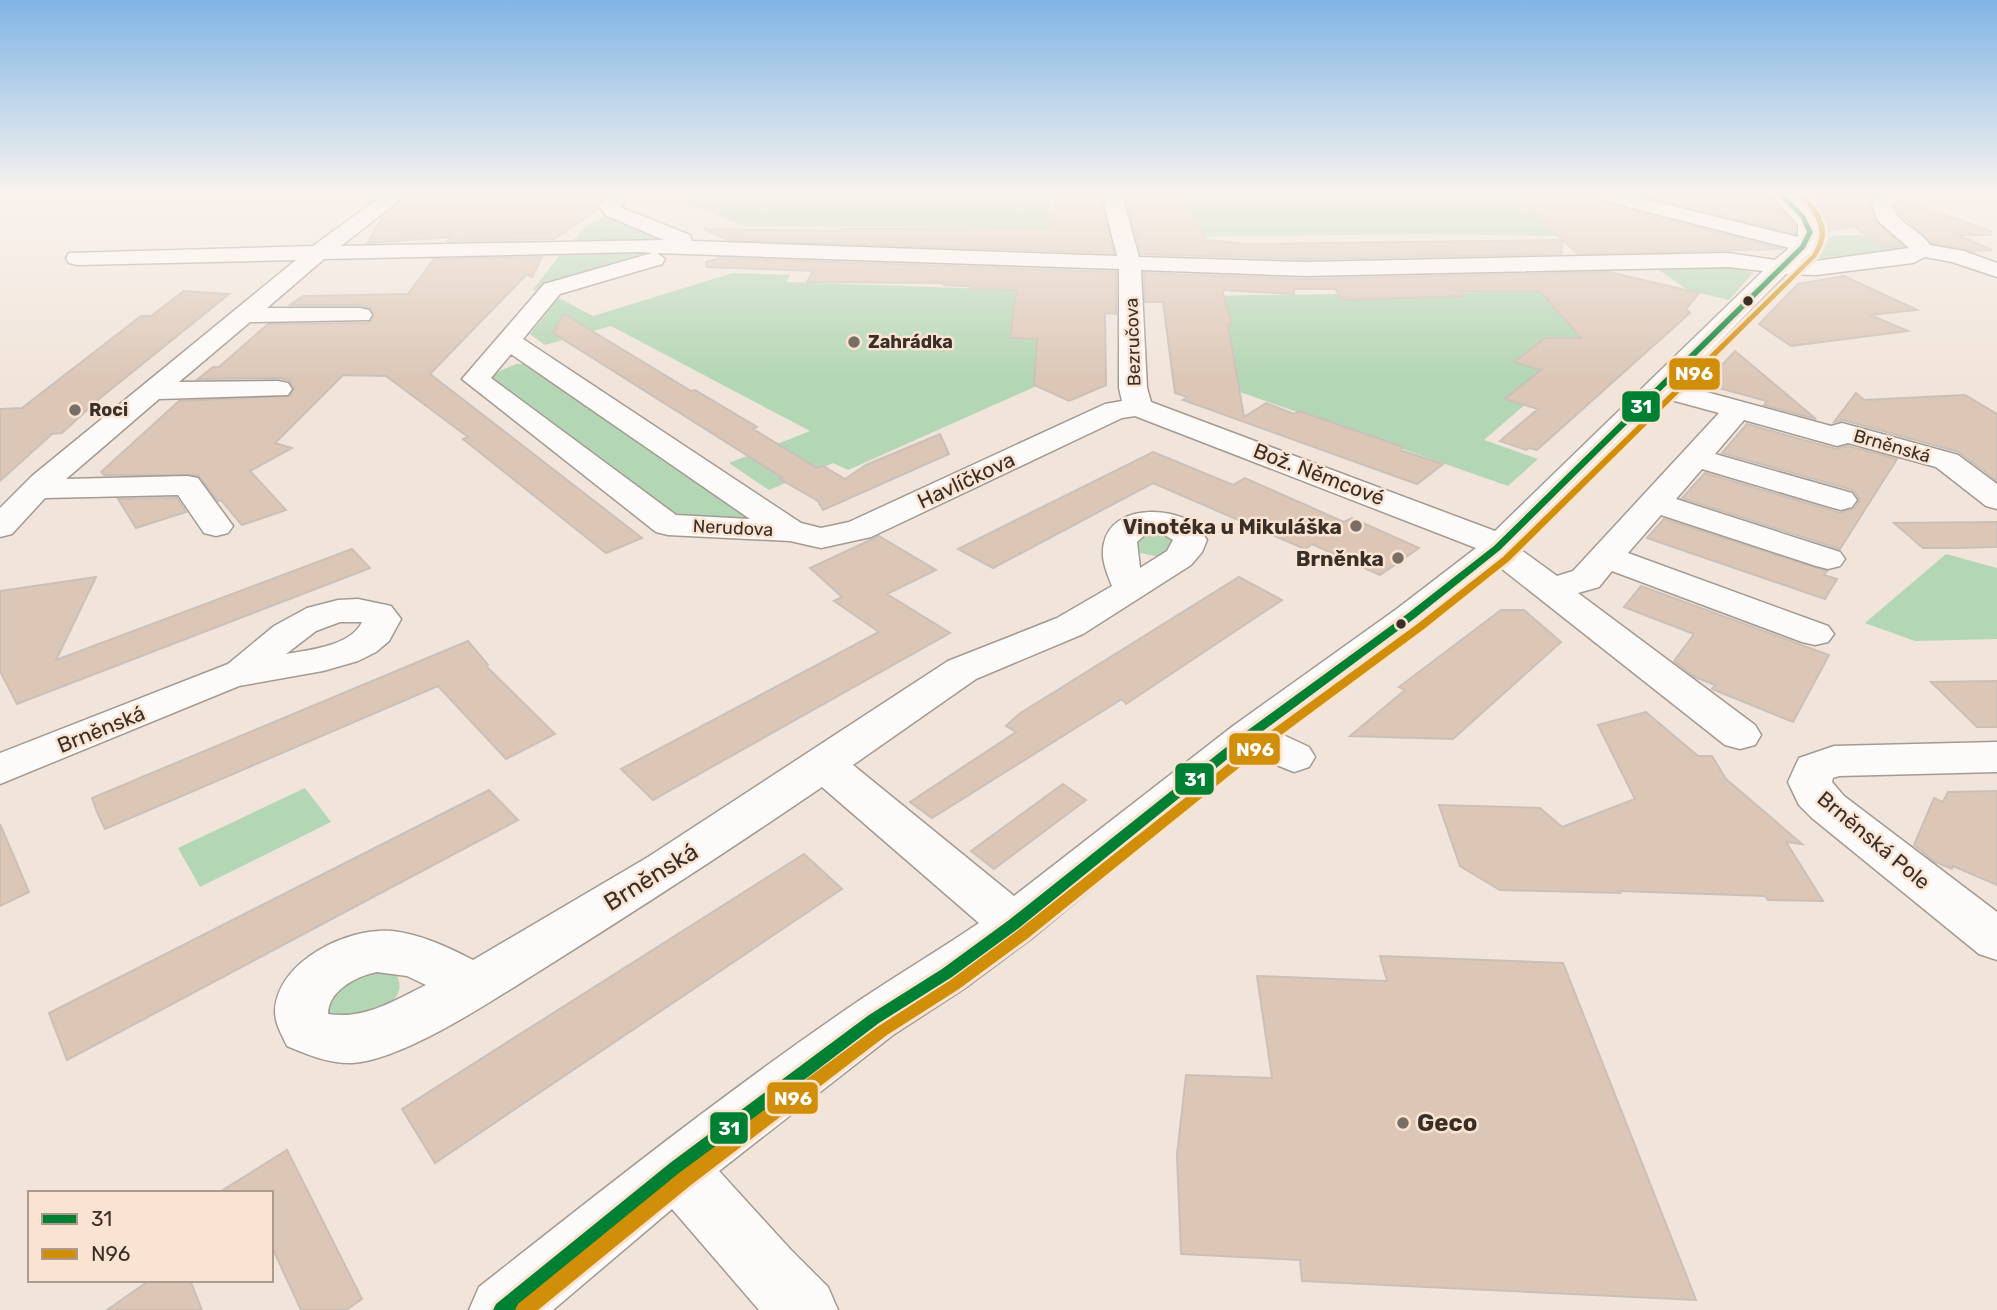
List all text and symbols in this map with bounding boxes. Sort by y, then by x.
unlabelled marker [1741,294,1755,308]
street label: Bezručova [1120,297,1146,387]
place label: Zahrádka [868,331,953,353]
marker: Zahrádka [846,334,862,350]
line badge: N96 [1668,357,1721,391]
text: N96 [1675,362,1713,385]
line badge: 31 [1621,390,1661,423]
text: 31 [1630,395,1652,418]
place label: Roci [89,399,128,421]
marker: Roci [67,402,83,418]
street label: Brněnská [1851,425,1933,467]
street label: Bož. Němcové [1250,438,1388,510]
street label: Havlíčkova [913,447,1019,513]
place label: Vinotéka u Mikuláška [1123,514,1342,539]
street label: Nerudova [692,515,774,541]
marker: Vinotéka u Mikuláška [1348,518,1364,534]
place label: Brněnka [1296,546,1384,571]
marker: Brněnka [1390,550,1406,566]
unlabelled marker [1394,617,1408,631]
street label: Brněnská [54,700,148,758]
line badge: N96 [1228,732,1281,766]
text: N96 [1236,738,1274,761]
line badge: 31 [1174,762,1215,796]
text: 31 [1184,768,1206,791]
street label: Brněnská Pole [1813,786,1935,894]
street label: Brněnská [599,837,703,917]
line badge: N96 [766,1081,819,1115]
text: N96 [774,1087,812,1110]
place label: Geco [1417,1109,1477,1137]
line badge: 31 [709,1111,749,1145]
marker: Geco [1395,1115,1411,1131]
text: 31 [718,1117,740,1140]
legend [28,1191,273,1282]
text: 31 [91,1206,112,1231]
text: N96 [91,1241,131,1266]

